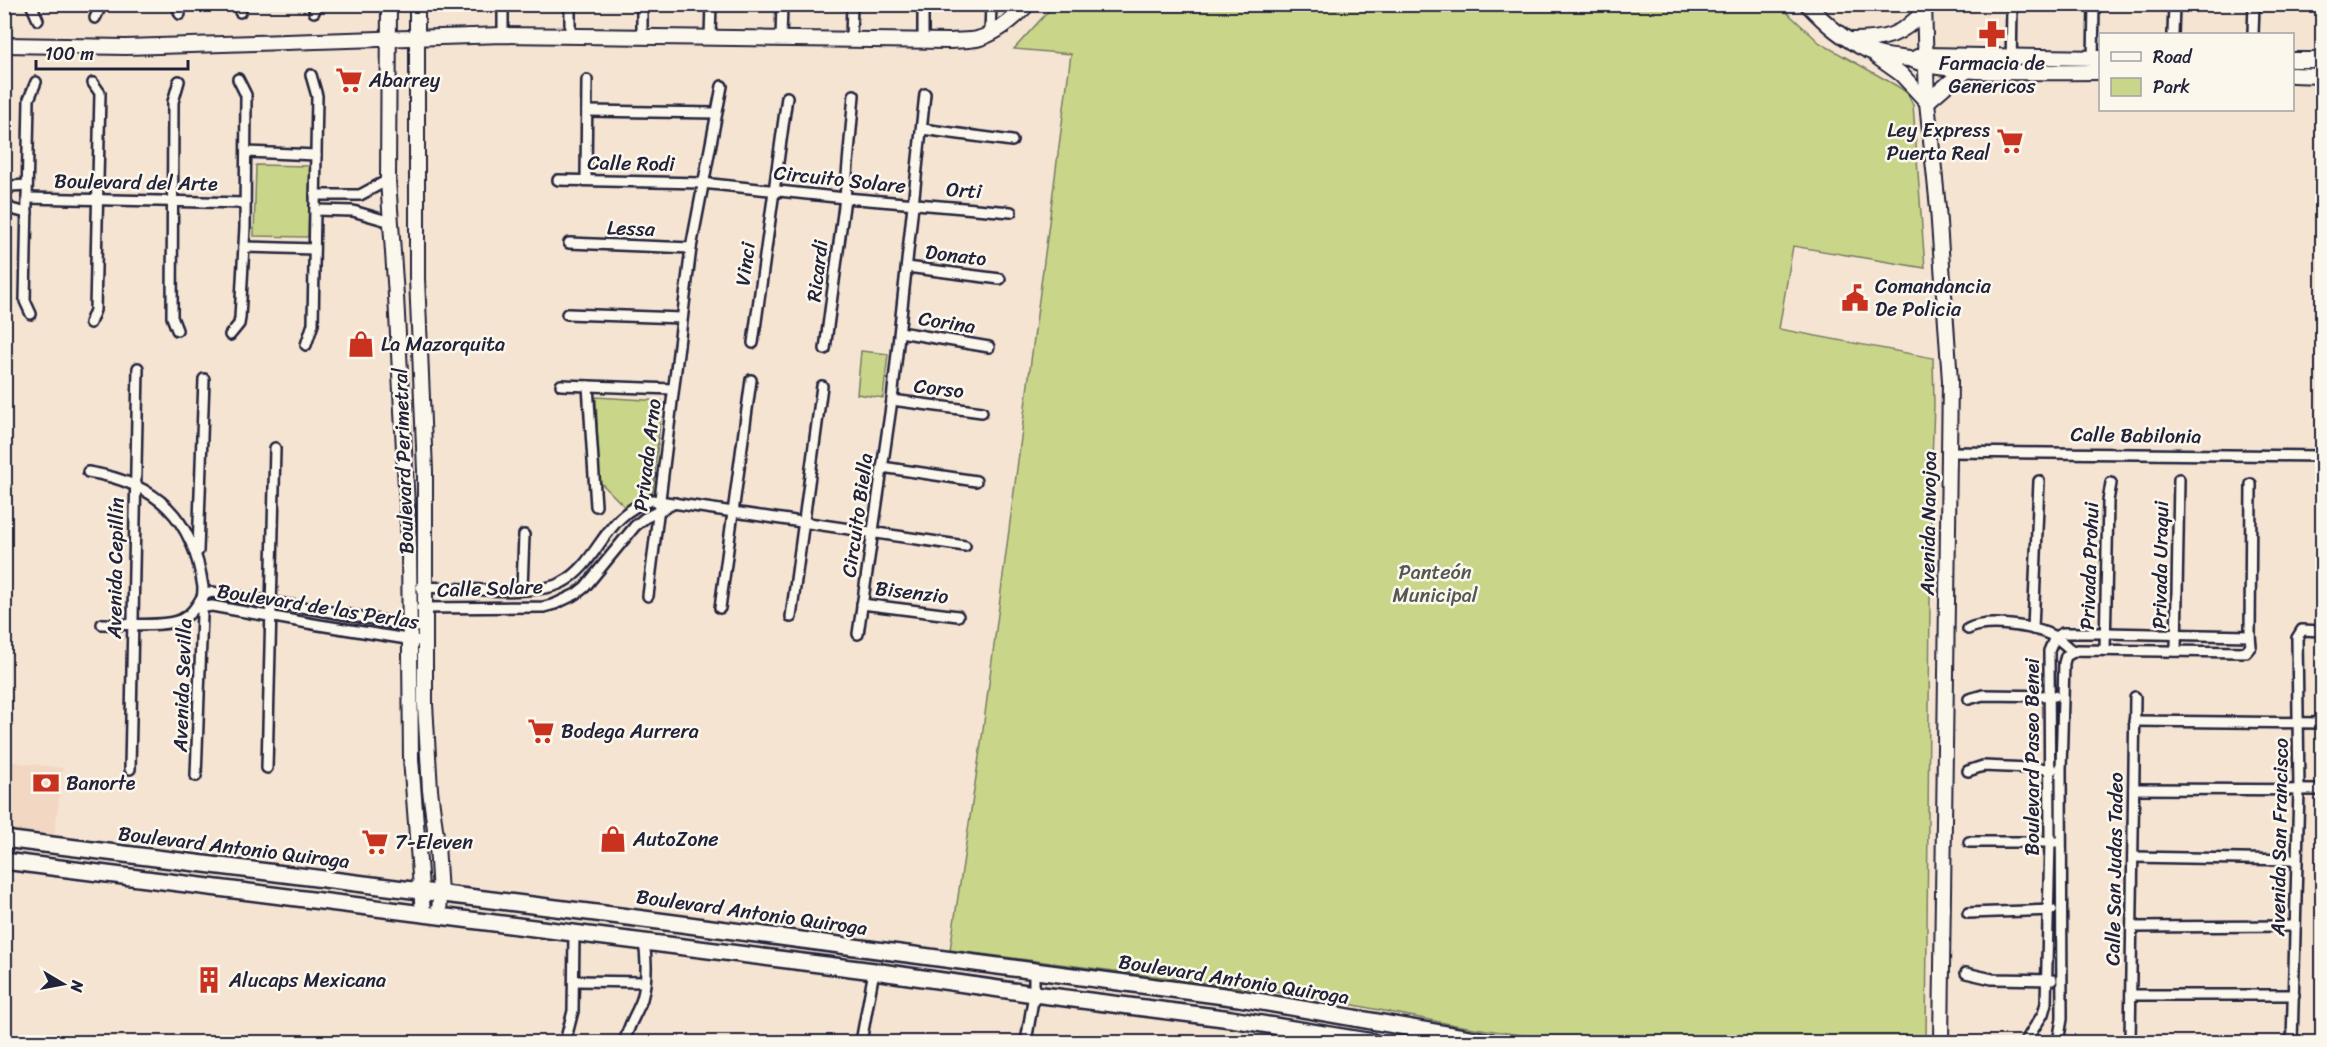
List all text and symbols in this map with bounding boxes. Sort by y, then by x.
pharmacy icon: Farmacia de Genericos [1977,19,2007,49]
scale bar [36,33,188,71]
legend [2099,33,2294,111]
text: 100 m [45,38,94,70]
text: Road [2153,41,2193,73]
place label: Farmacia de Genericos [1939,46,2045,104]
place label: Abarrey [368,63,441,98]
supermarket icon: Abarrey [334,65,364,95]
text: Park [2153,71,2190,103]
place label: Ley Express Puerta Real [1887,113,1991,171]
supermarket icon: Ley Express Puerta Real [1995,126,2025,156]
street label: Calle Rodi [587,145,677,182]
street label: Circuito Solare [772,155,908,204]
street label: Boulevard del Arte [54,164,218,201]
street label: Orti [945,172,984,209]
street label: Lessa [606,210,657,247]
street label: Donato [923,234,989,277]
street label: Ricardi [796,238,839,304]
street label: Vinci [725,239,766,288]
place label: Comandancia De Policia [1875,269,1992,327]
public building icon: Comandancia De Policia [1840,283,1870,313]
street label: Corina [916,301,978,344]
place label: La Mazorquita [381,327,505,362]
shop icon: La Mazorquita [346,329,376,359]
street label: Boulevard Perimetral [383,367,424,555]
street label: Corso [912,368,966,409]
street label: Privada Arno [623,397,672,513]
street label: Calle Babilonia [2070,417,2202,454]
street label: Avenida Navojoa [1910,450,1947,597]
street label: Circuito Biella [831,451,884,579]
street label: Avenida Cepillín [97,497,134,640]
street label: Privada Uraqui [2142,500,2179,630]
street label: Privada Prohui [2070,501,2109,631]
park label: Panteón Municipal [1392,555,1479,613]
street label: Calle Solare [436,569,544,608]
street label: Bisenzio [873,571,951,614]
street label: Boulevard de las Perlas [215,573,422,640]
street label: Avenida Sevilla [163,618,202,754]
street label: Boulevard Paseo Benei [2015,657,2050,856]
place label: Bodega Aurrera [561,714,699,749]
supermarket icon: Bodega Aurrera [526,716,556,746]
street label: Avenida San Francisco [2260,738,2299,937]
place label: Banorte [66,766,136,801]
bank icon: Banorte [31,768,61,798]
street label: Calle San Judas Tadeo [2095,772,2134,966]
street label: Boulevard Antonio Quiroga [116,816,352,879]
place label: AutoZone [632,822,719,857]
shop icon: AutoZone [598,824,628,854]
place label: 7-Eleven [395,825,473,860]
supermarket icon: 7-Eleven [360,827,390,857]
street label: Boulevard Antonio Quiroga [634,879,870,946]
street label: Boulevard Antonio Quiroga [1116,944,1352,1015]
north arrow [33,954,93,1014]
place label: Alucaps Mexicana [228,963,386,998]
building icon: Alucaps Mexicana [194,965,224,995]
text: N [62,978,93,995]

